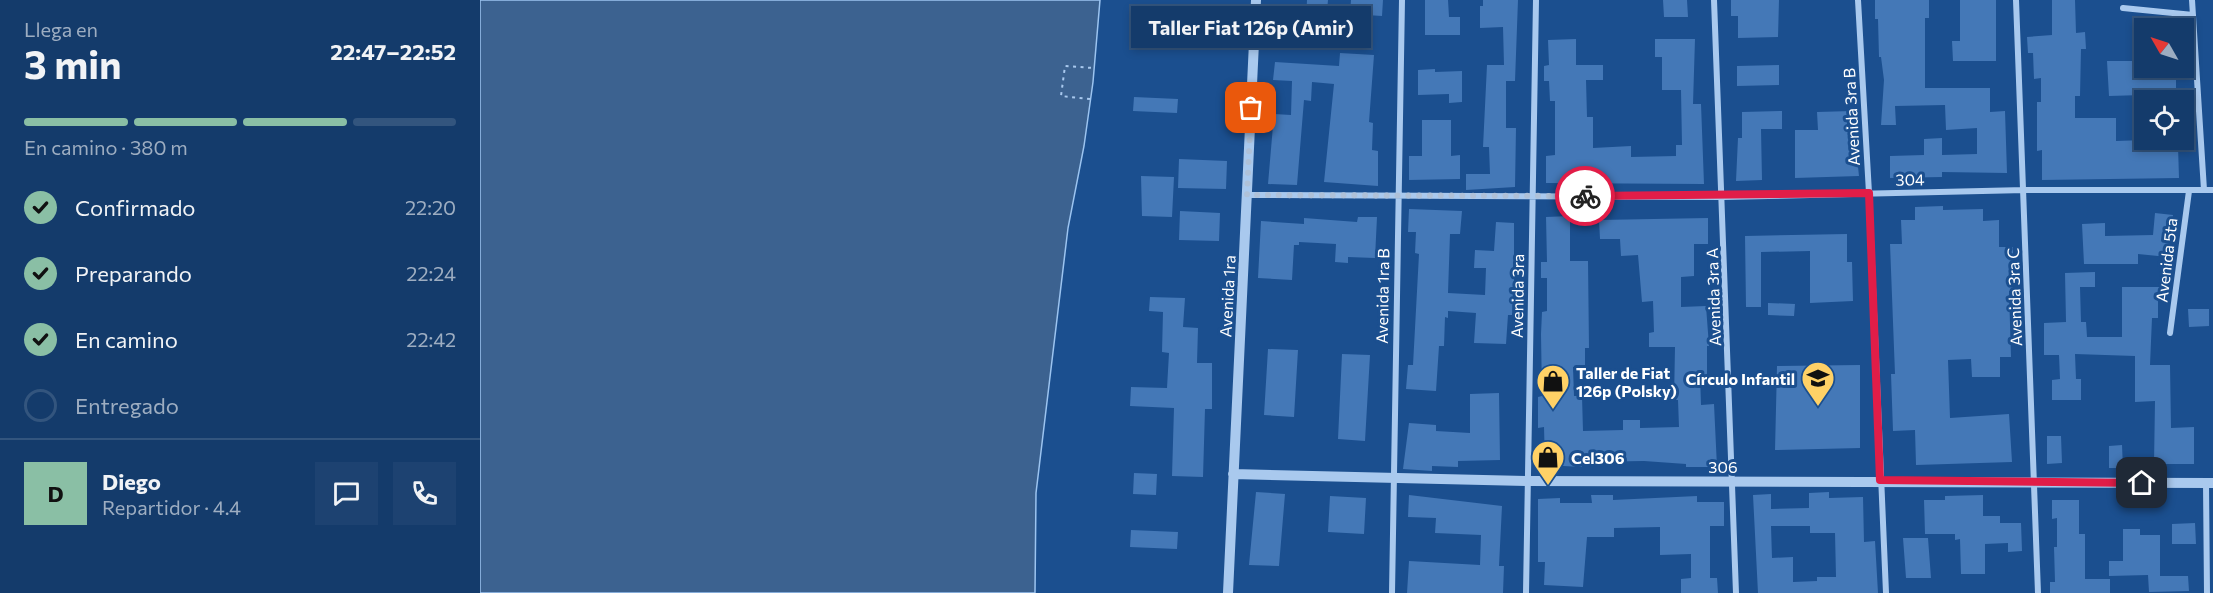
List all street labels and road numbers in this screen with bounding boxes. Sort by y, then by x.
street label: Avenida 3ra B [1839,68,1863,166]
street label: 304 [1895,169,1925,189]
street label: Avenida 5ta [2151,217,2181,303]
street label: Avenida 3ra A [1702,247,1724,347]
street label: Avenida 3ra C [2003,247,2025,347]
street label: Avenida 1ra B [1372,248,1392,344]
street label: Avenida 1ra [1215,254,1239,338]
street label: Avenida 3ra [1507,254,1527,338]
street label: 306 [1708,457,1738,476]

